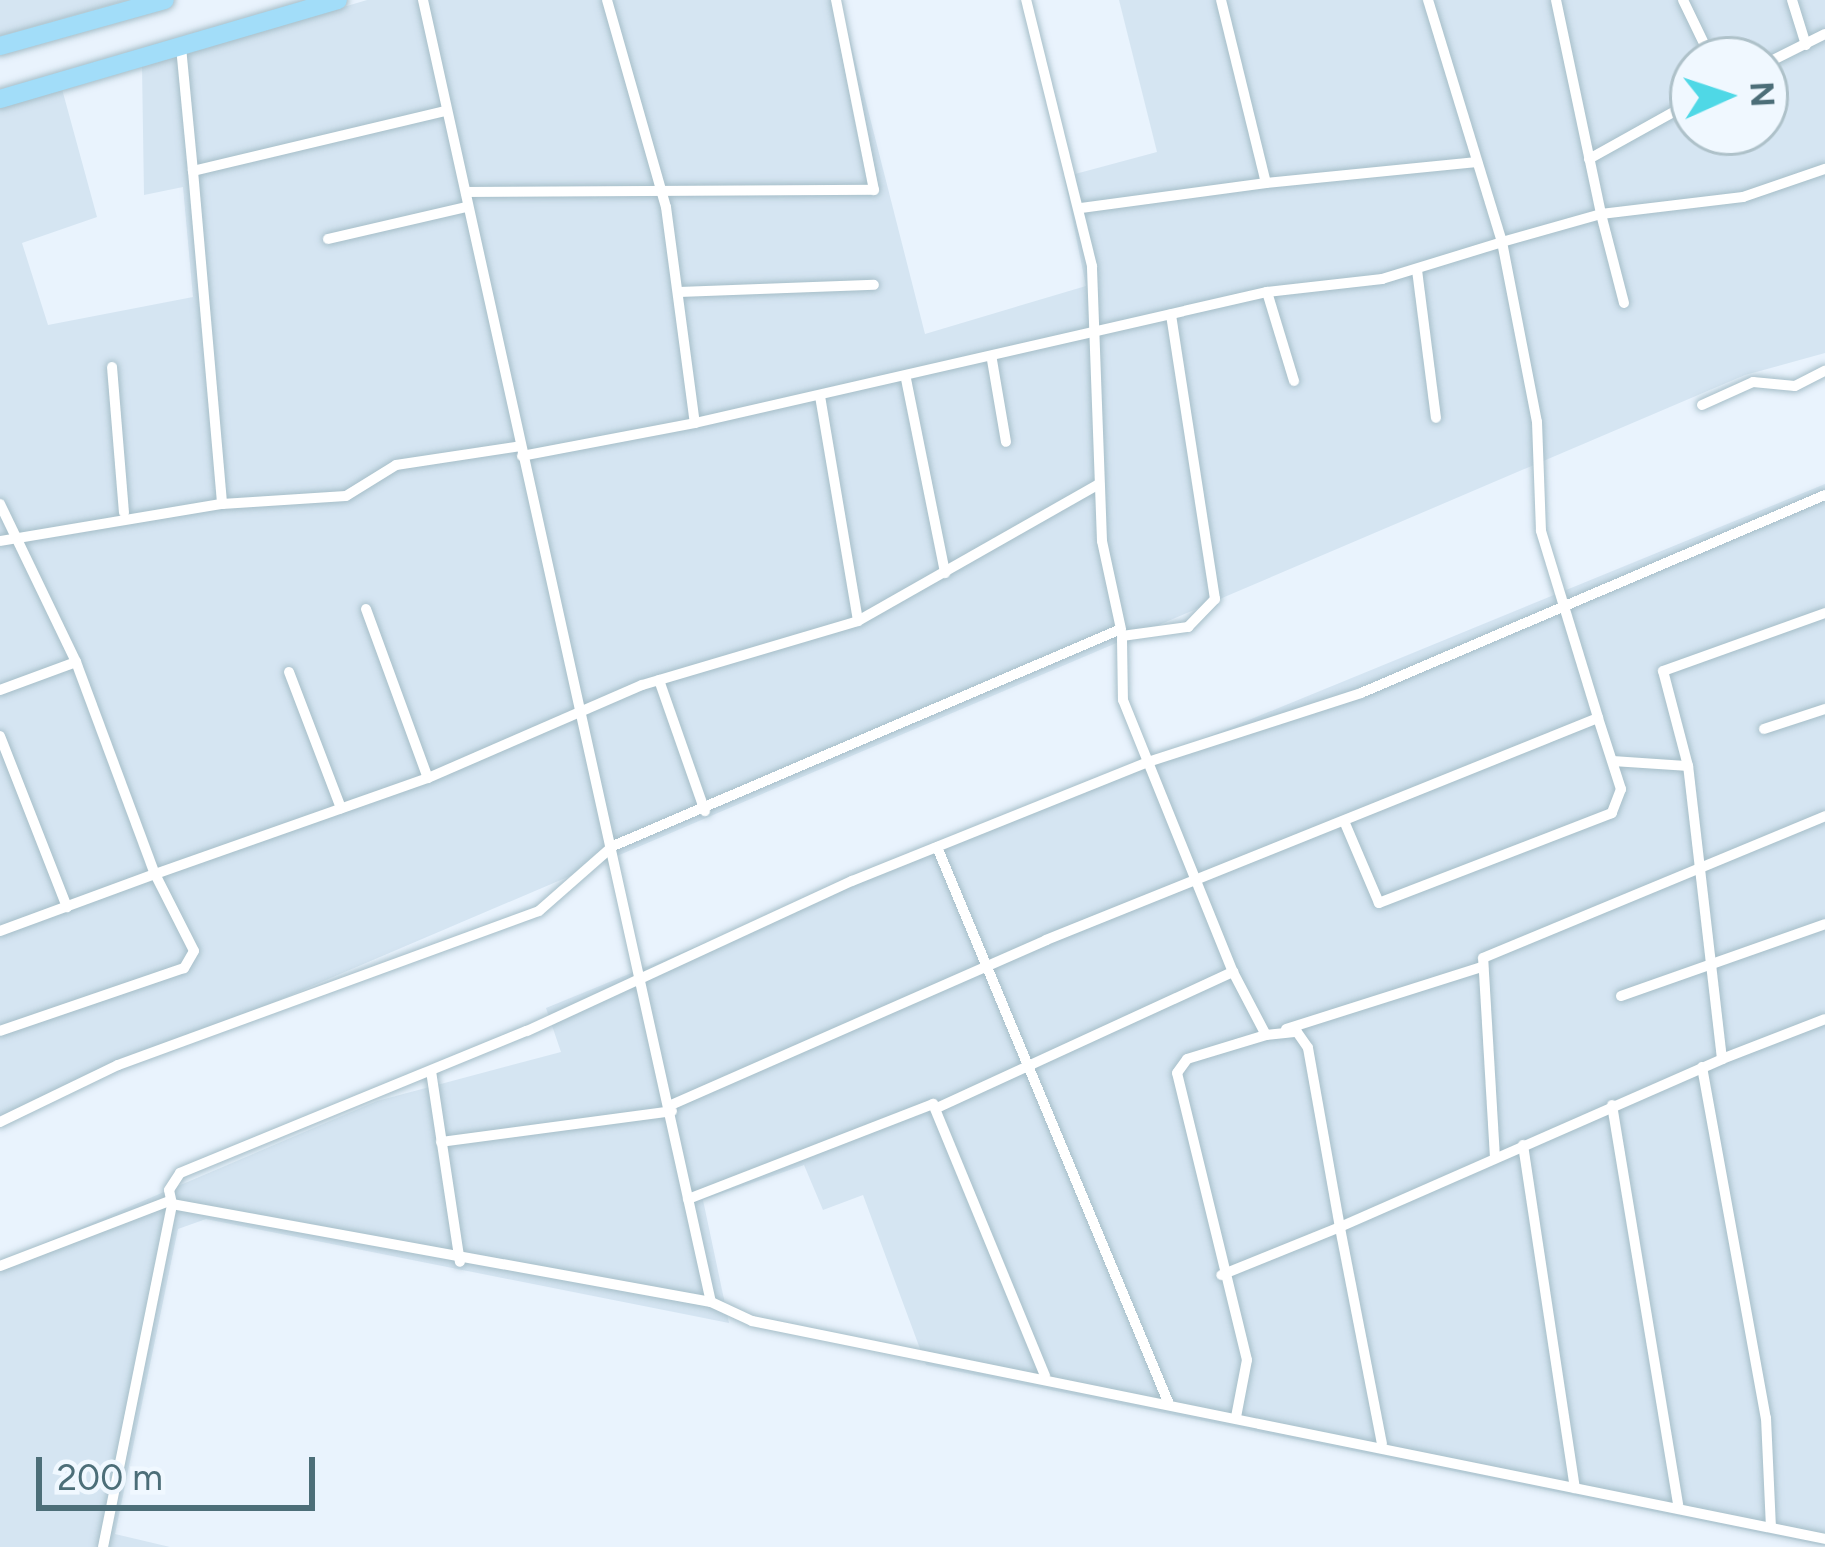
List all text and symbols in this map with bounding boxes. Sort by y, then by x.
north arrow [1669,36,1789,156]
text: N [1742,80,1783,108]
scale bar [42,1433,321,1507]
text: 200 m [57,1456,163,1499]

